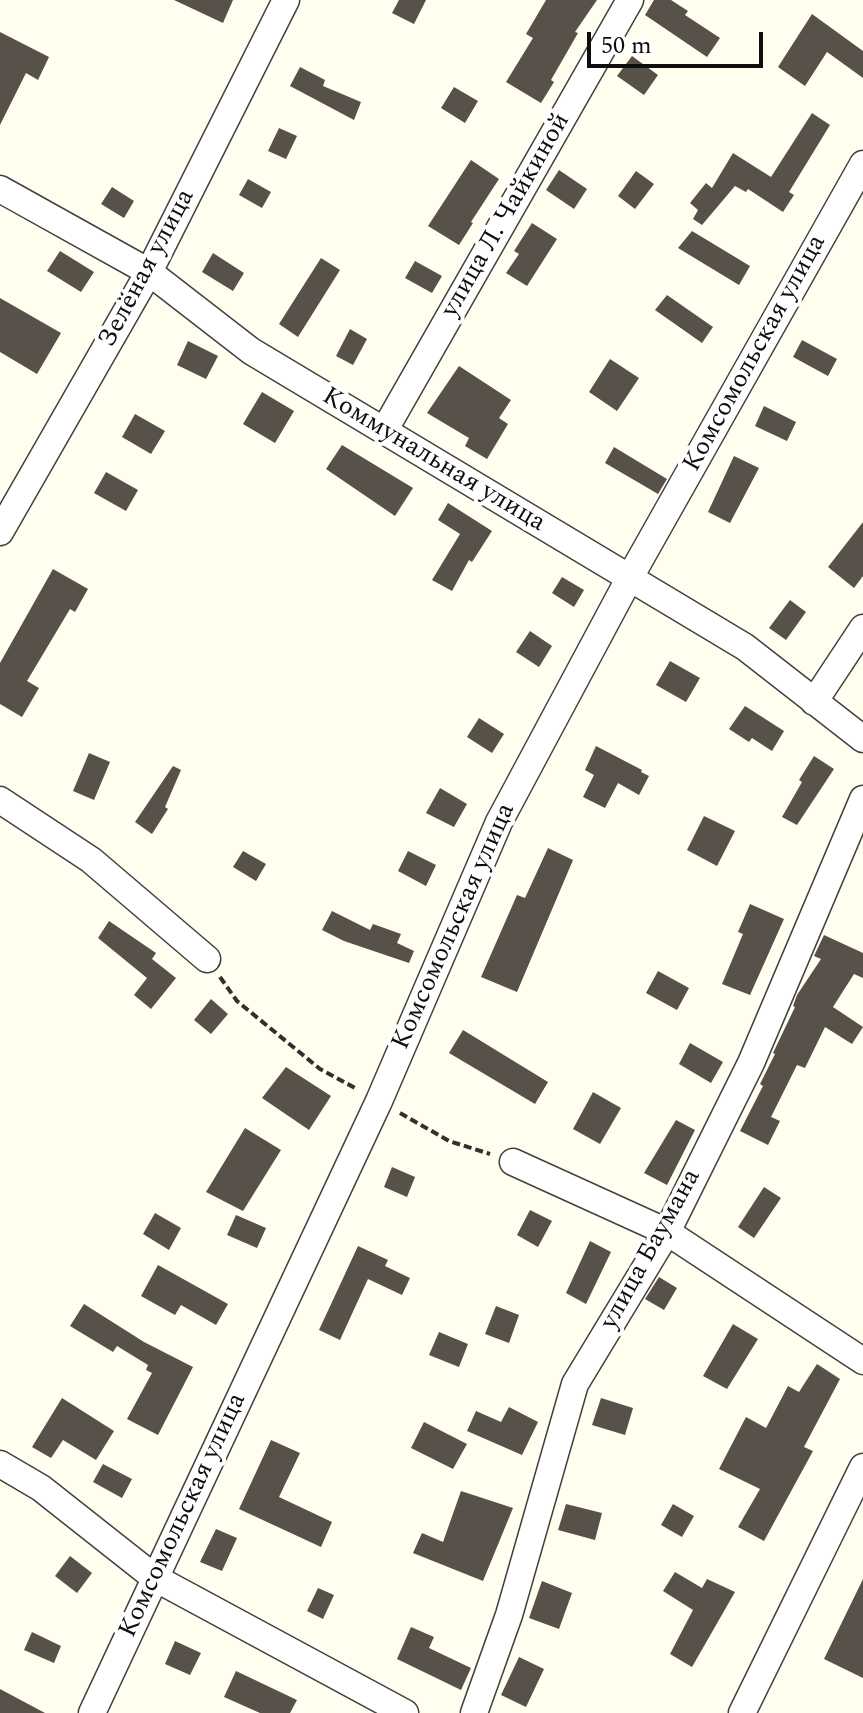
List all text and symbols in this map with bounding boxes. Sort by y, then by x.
scale bar [591,16,767,66]
text: 50 m [601,28,652,64]
street label: улица Л. Чайкиной [436,108,578,324]
street label: Зелёная улица [93,184,203,354]
street label: Комсомольская улица [678,230,834,478]
street label: Коммунальная улица [316,382,550,540]
street label: Комсомольская улица [387,799,523,1055]
street label: улица Баумана [595,1164,709,1336]
street label: Комсомольская улица [114,1389,254,1643]

